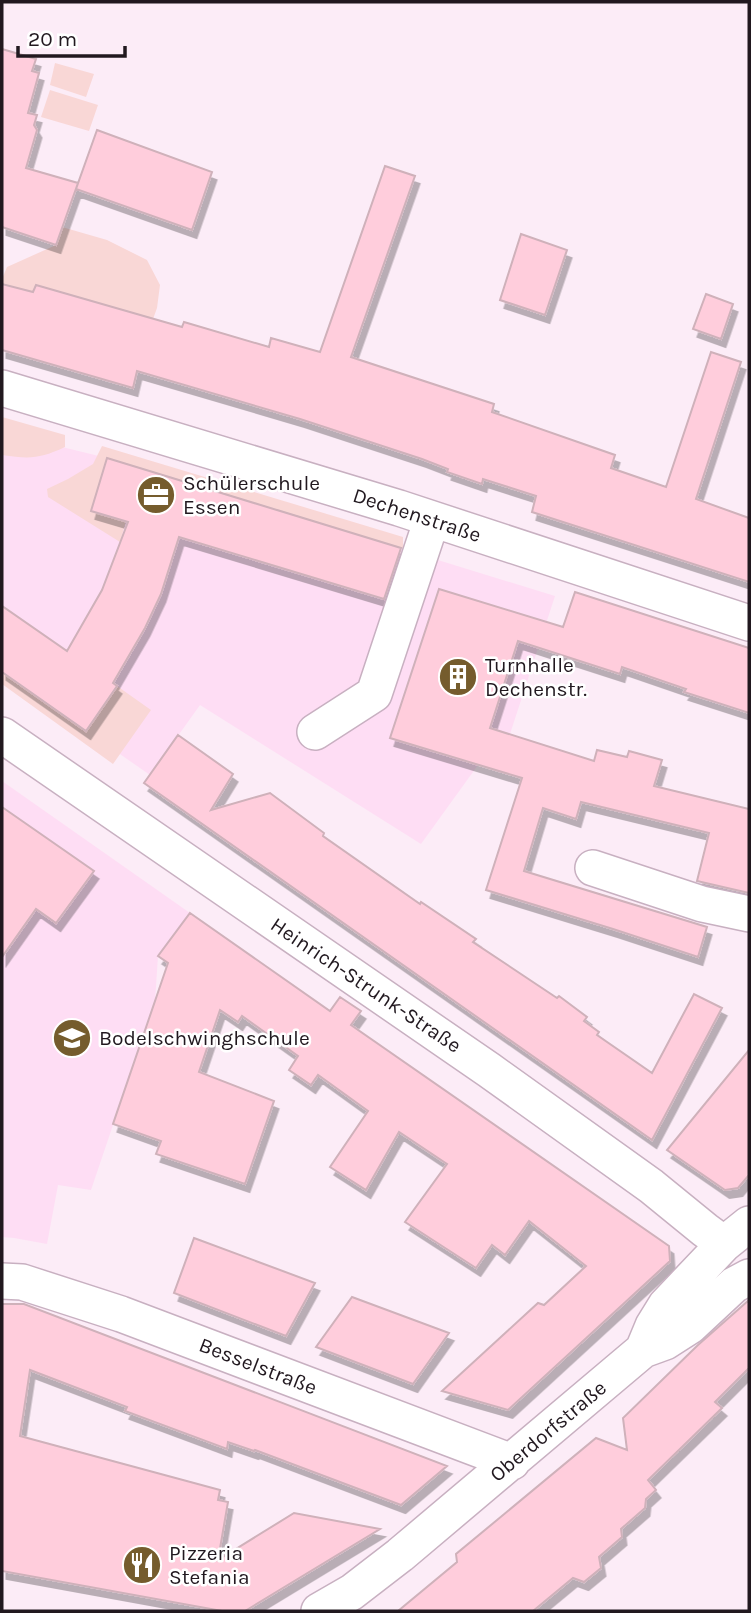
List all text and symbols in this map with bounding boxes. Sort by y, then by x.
scale bar [18,14,124,58]
text: 20 m [28,27,77,51]
place label: Schülerschule Essen [183,471,320,519]
office icon: Schülerschule Essen [135,474,177,516]
street label: Dechenstraße [350,483,484,547]
place label: Turnhalle Dechenstr. [485,653,587,701]
building icon: Turnhalle Dechenstr. [437,656,479,698]
street label: Heinrich-Strunk-Straße [266,912,466,1058]
school or university icon: Bodelschwinghschule [51,1017,93,1059]
place label: Bodelschwinghschule [99,1026,310,1050]
street label: Besselstraße [196,1333,320,1399]
street label: Oberdorfstraße [485,1375,611,1487]
place label: Pizzeria Stefania [169,1541,250,1589]
restaurant icon: Pizzeria Stefania [121,1544,163,1586]

